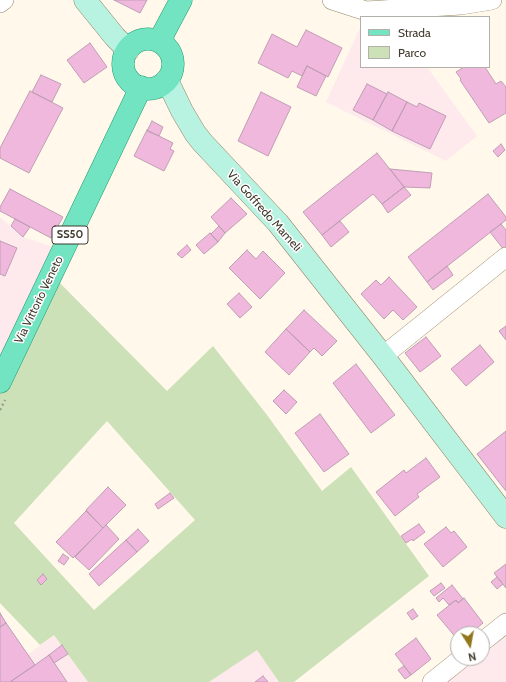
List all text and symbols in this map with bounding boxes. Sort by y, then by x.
legend [360,16,490,68]
text: Strada [398,25,431,40]
text: Parco [398,45,426,60]
street label: Via Goffredo Mameli [224,167,304,255]
road number: SS50 [52,226,88,244]
street label: Via Vittorio Veneto [12,254,66,346]
north arrow [450,626,490,666]
text: N [467,649,477,664]

